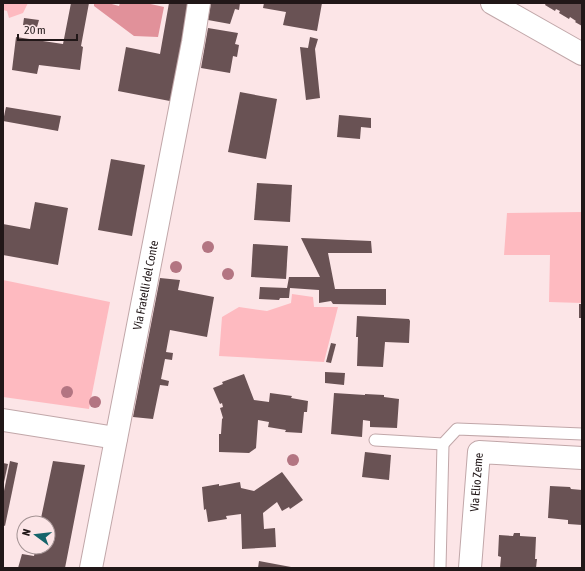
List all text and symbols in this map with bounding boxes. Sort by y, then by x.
scale bar [18,16,77,42]
text: 20 m [24,23,46,37]
street label: Via Fratelli del Conte [130,239,161,331]
street label: Via Elio Zeme [467,452,486,512]
north arrow [16,515,56,555]
text: N [20,528,33,537]

